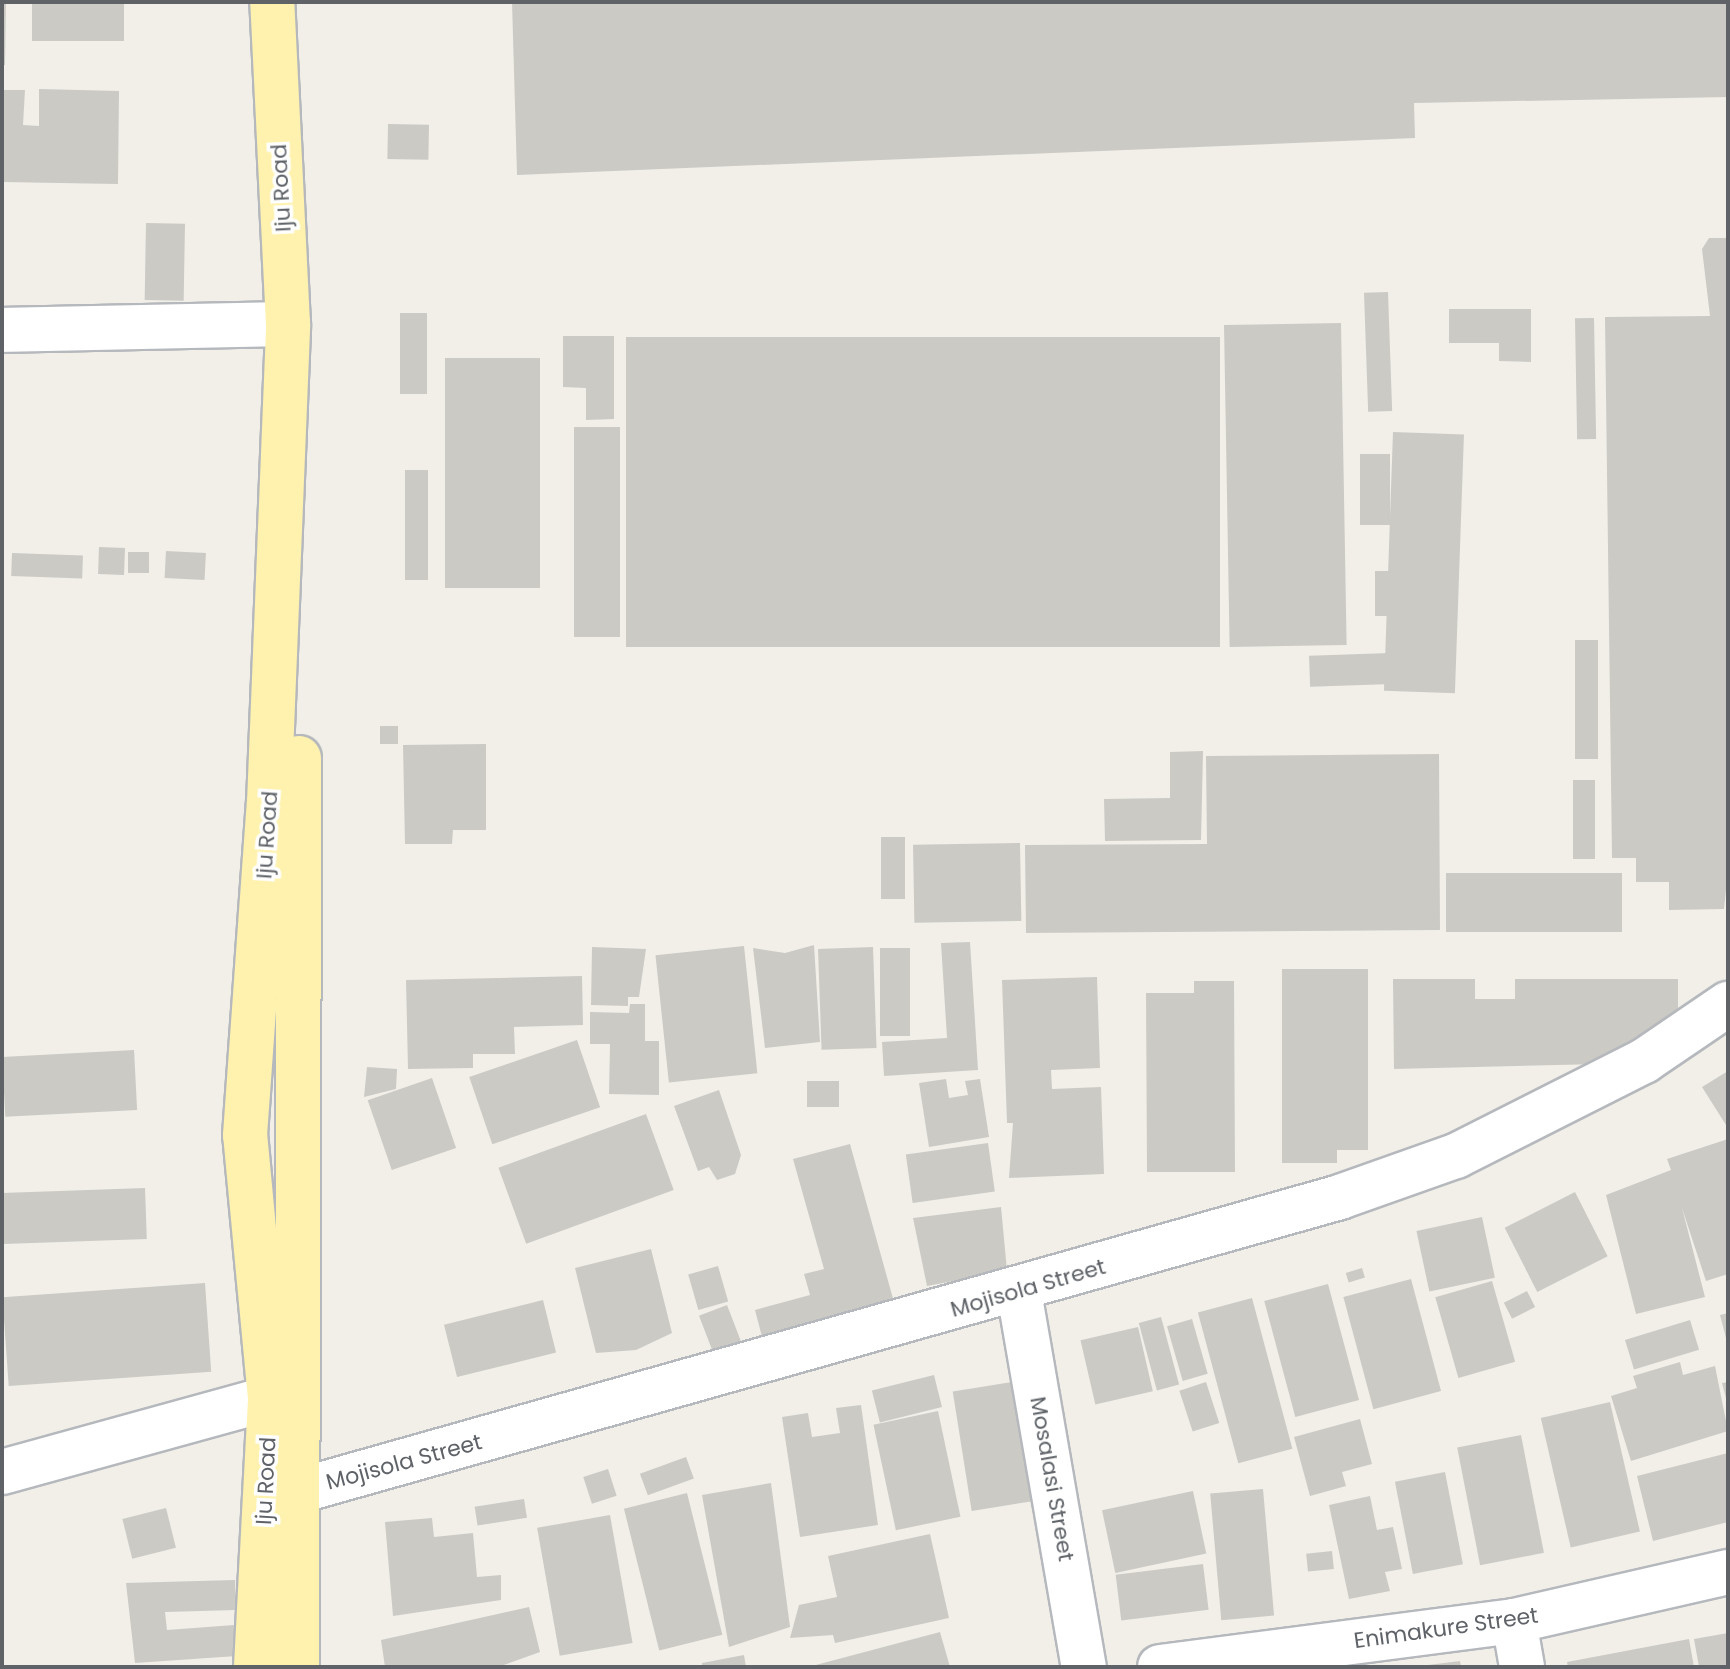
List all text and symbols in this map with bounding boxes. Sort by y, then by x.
street label: Iju Road [266,143,296,233]
street label: Iju Road [251,790,283,880]
street label: Mojisola Street [947,1253,1109,1323]
street label: Mosalasi Street [1025,1395,1079,1563]
street label: Mojisola Street [323,1429,485,1495]
street label: Iju Road [251,1436,281,1526]
street label: Enimakure Street [1352,1602,1540,1654]

